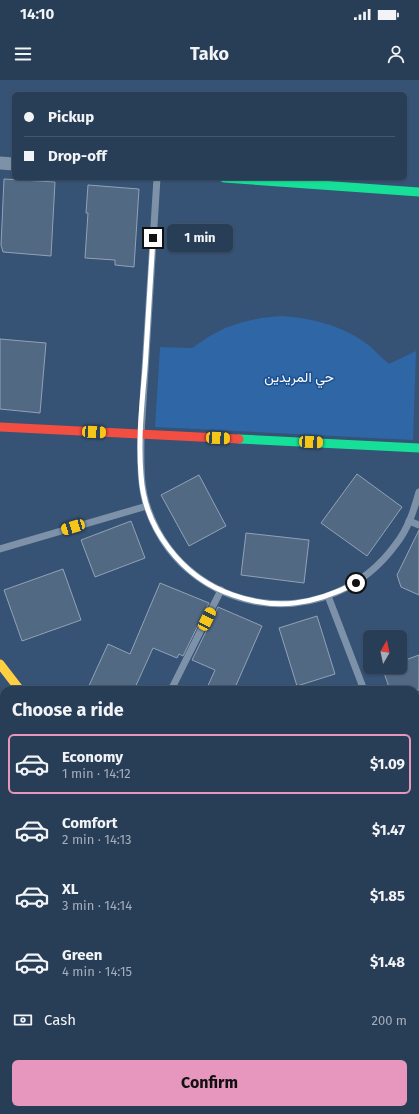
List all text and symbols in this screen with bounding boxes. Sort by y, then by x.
text: 14:10 [20,5,54,23]
icon: menu [12,43,34,65]
text: Tako [190,43,229,65]
icon: person [385,43,407,65]
text: Pickup [48,108,94,126]
text: Drop-off [48,147,107,165]
callout: 1 min [167,224,233,252]
route end [144,229,162,247]
text: 1 min [184,230,216,245]
district label: حي المريدين [264,369,334,389]
car [82,425,106,439]
car [206,431,230,445]
car [299,435,323,449]
car [60,518,86,536]
route start [347,574,365,592]
car [196,606,218,632]
north arrow [363,630,407,674]
map controls [363,630,407,674]
text: Choose a ride [12,699,124,721]
icon: car [14,746,50,782]
text: Economy [62,748,123,766]
text: $1.09 [370,755,405,773]
text: 1 min · 14:12 [62,766,131,781]
icon: car [14,812,50,848]
text: Comfort [62,814,118,832]
text: $1.47 [372,821,405,839]
text: 2 min · 14:13 [62,832,132,847]
icon: car [14,878,50,914]
text: XL [62,880,78,898]
text: $1.85 [370,887,405,905]
text: 3 min · 14:14 [62,898,132,913]
icon: car [14,944,50,980]
text: Green [62,946,102,964]
text: $1.48 [370,953,405,971]
text: 4 min · 14:15 [62,964,132,979]
icon: cash [12,1009,34,1031]
text: Cash [44,1011,76,1029]
text: 200 m [371,1013,407,1028]
button: Confirm [12,1060,407,1106]

